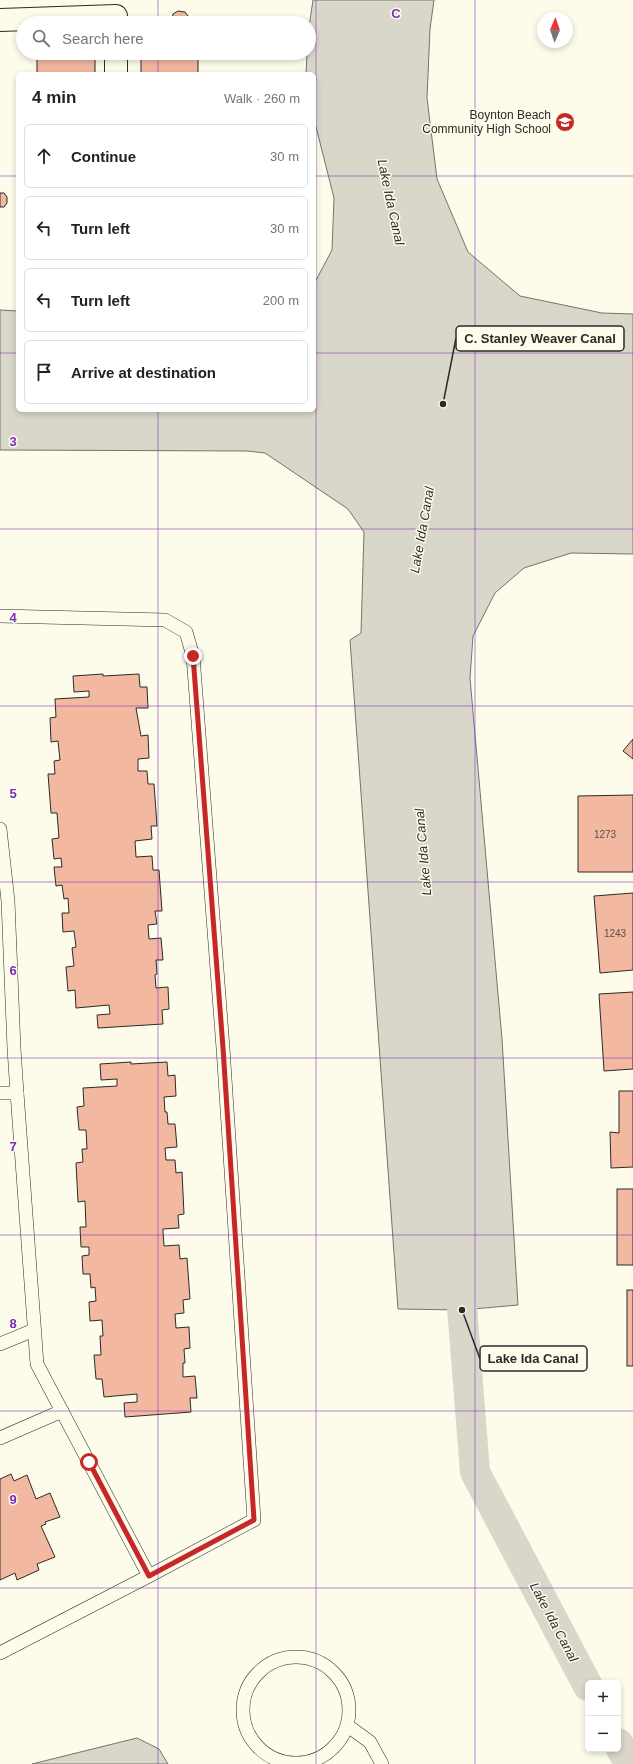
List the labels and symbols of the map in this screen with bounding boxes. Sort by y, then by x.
text: C [391,6,401,21]
north arrow [537,12,573,48]
place label: Boynton Beach Community High School [422,108,551,136]
school or university icon: Boynton Beach Community High School [554,111,576,133]
water label: Lake Ida Canal [375,158,408,247]
callout: C. Stanley Weaver Canal [456,326,624,351]
text: C. Stanley Weaver Canal [464,331,616,346]
text: 3 [9,434,17,449]
water label: Lake Ida Canal [407,485,437,574]
text: 4 [9,610,17,625]
route end [184,647,202,665]
text: 5 [9,786,17,801]
water label: Lake Ida Canal [412,807,434,896]
house number: 1273 [594,829,617,840]
house number: 1243 [604,928,627,939]
text: 6 [9,963,17,978]
text: 7 [9,1139,17,1154]
text: 8 [9,1316,17,1331]
callout: Lake Ida Canal [480,1346,587,1371]
text: Lake Ida Canal [487,1351,579,1366]
route start [80,1453,98,1471]
text: 9 [9,1492,17,1507]
water label: Lake Ida Canal [527,1580,582,1665]

